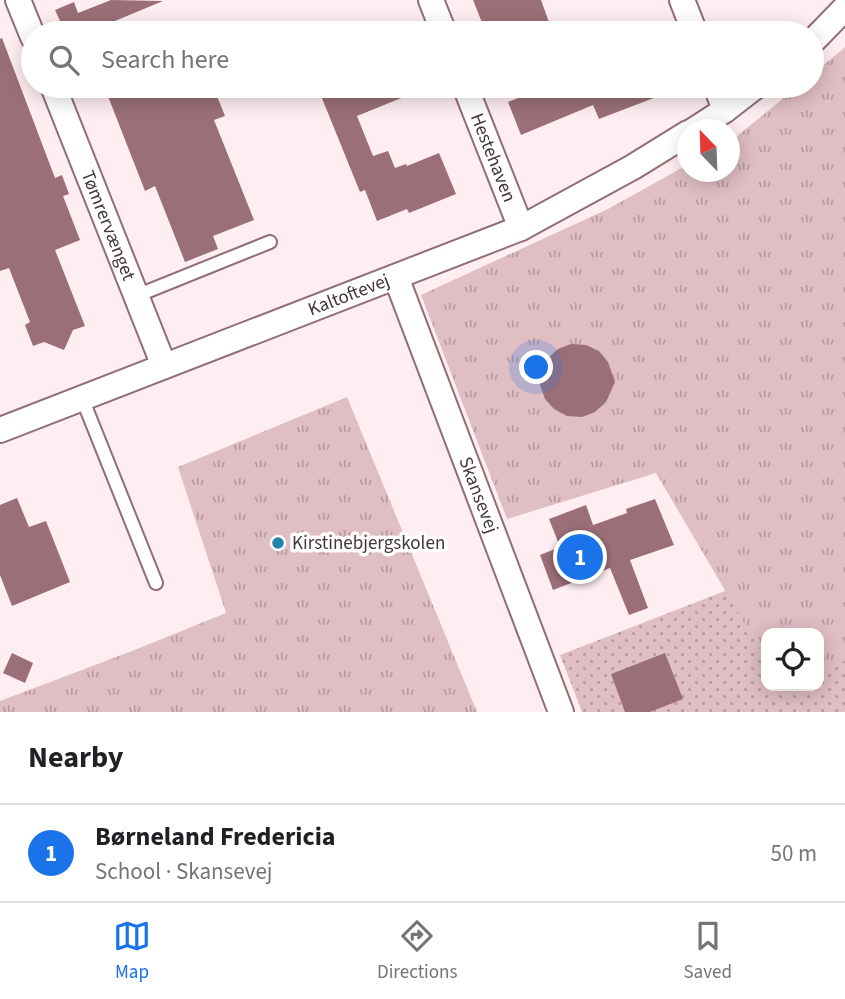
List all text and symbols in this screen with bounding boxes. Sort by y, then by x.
search box [21,21,824,98]
icon: search [45,41,83,79]
text: Search here [101,41,229,78]
street label: Hestehaven [464,109,523,206]
north arrow [677,119,740,182]
street label: Tømrervænget [74,166,143,285]
street label: Kaltoftevej [304,267,393,323]
your location [519,350,553,384]
street label: Skansevej [452,453,505,537]
place label: Kirstinebjergskolen [292,530,445,557]
pin: 1 [557,531,603,583]
marker: Kirstinebjergskolen [270,535,286,551]
map controls [761,628,824,691]
button: locate [761,628,824,691]
text: Nearby [28,736,123,779]
text: Børneland Fredericia [95,818,336,855]
text: 1 [45,837,57,870]
text: 50 m [770,837,817,870]
text: School · Skansevej [95,855,273,888]
tab: Map [113,917,151,986]
tab: Directions [377,917,457,986]
tab: Saved [683,917,732,986]

